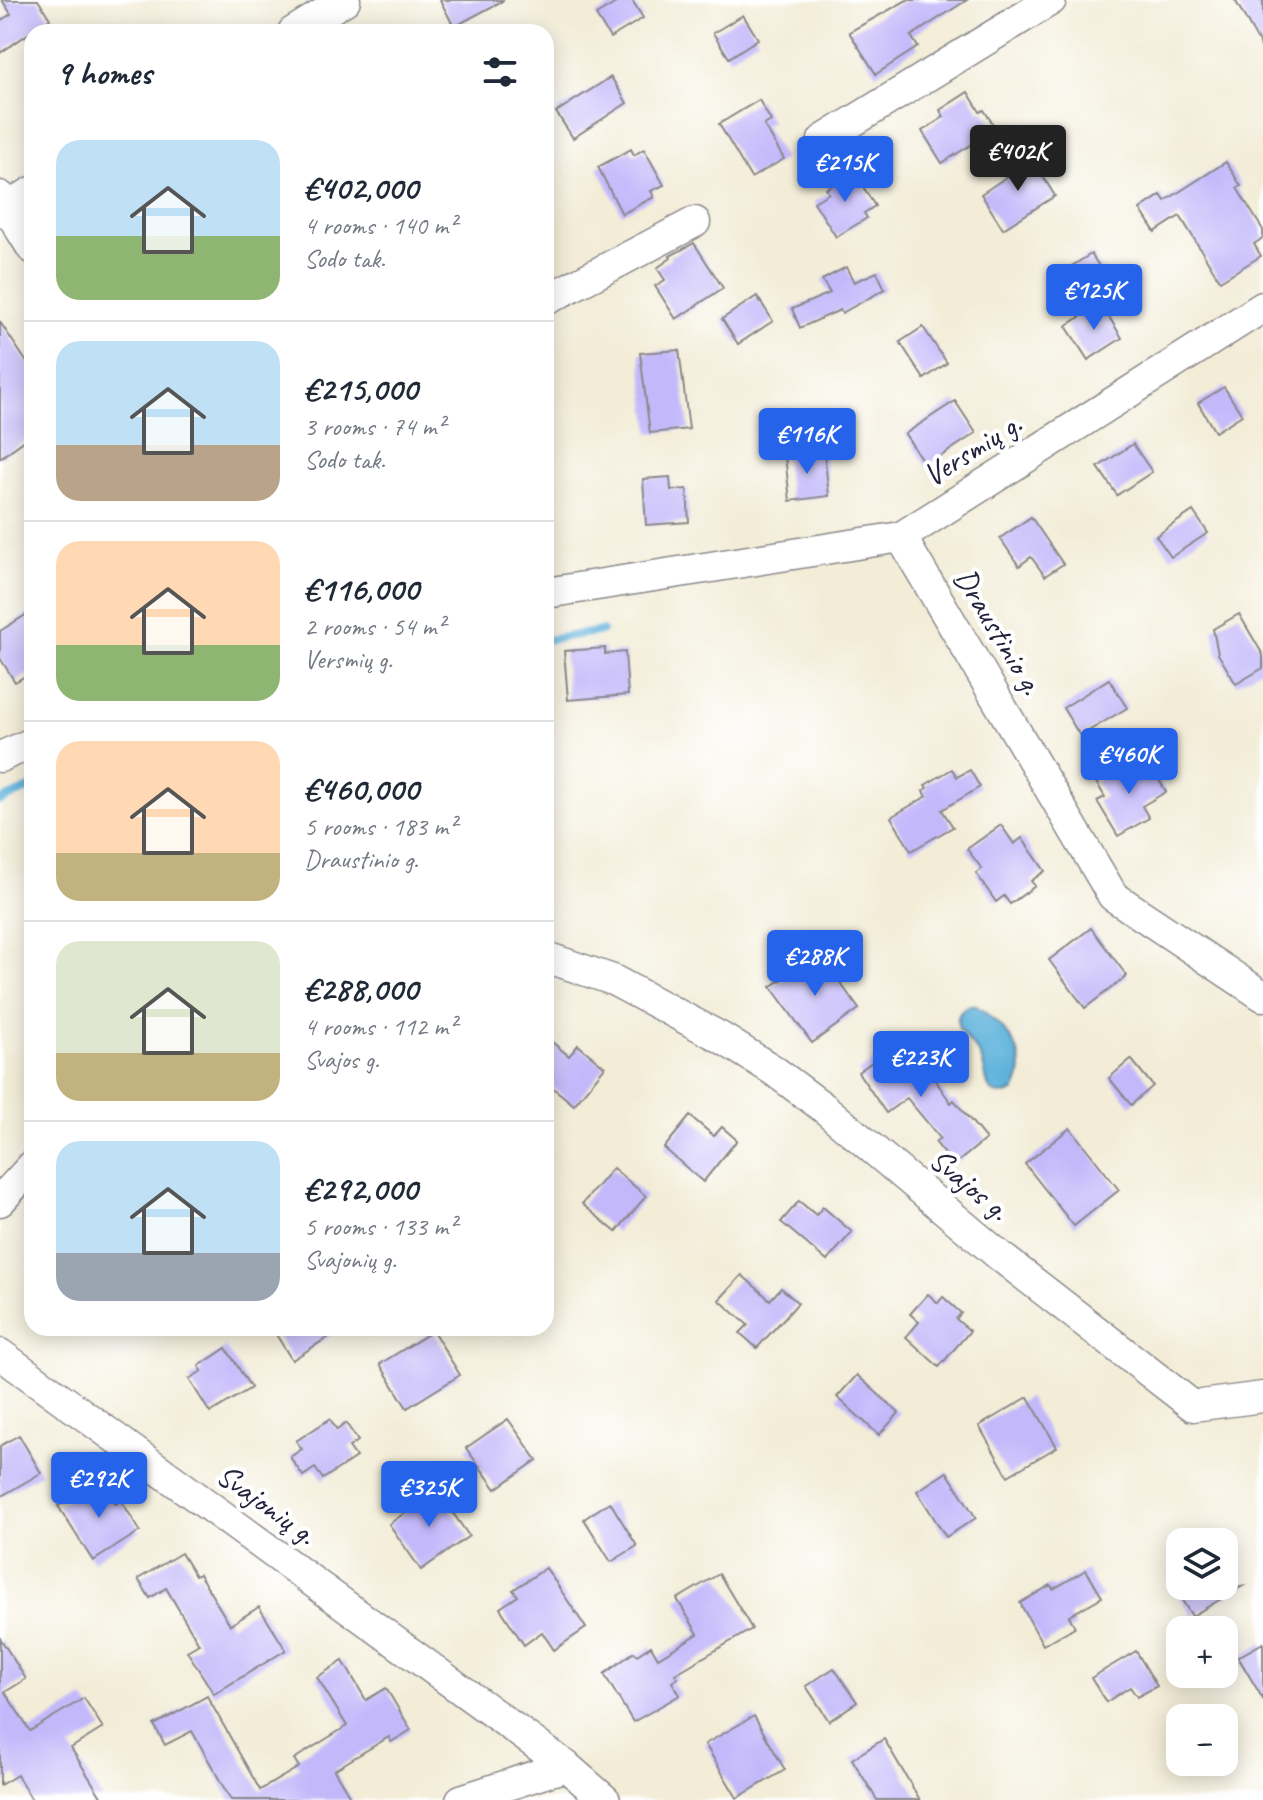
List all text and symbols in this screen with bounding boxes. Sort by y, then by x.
icon: filters [478,50,522,94]
text: 9 homes [56,51,152,94]
pin: €402K [962,125,1074,193]
text: €402K [988,134,1048,167]
pin: €215K [789,136,901,204]
text: €215K [815,145,875,178]
text: €402,000 [304,166,418,209]
icon: home [120,172,216,268]
text: 4 rooms · 140 m² [304,209,456,242]
text: Sodo tak. [304,242,385,275]
pin: €125K [1038,264,1150,332]
text: €125K [1064,273,1124,306]
text: €215,000 [304,367,417,410]
icon: home [120,373,216,469]
street label: Versmių g. [915,403,1030,496]
pin: €116K [751,408,863,476]
text: 3 rooms · 74 m² [304,410,445,443]
text: €116K [777,417,837,450]
text: Sodo tak. [304,443,385,476]
street label: Draustinio g. [945,560,1053,703]
text: €116,000 [304,567,419,610]
icon: home [120,573,216,669]
text: 2 rooms · 54 m² [304,610,445,643]
text: Versmių g. [304,643,392,676]
pin: €460K [1073,728,1185,796]
text: €460K [1099,737,1159,770]
text: €460,000 [304,767,419,810]
icon: home [120,773,216,869]
text: 5 rooms · 183 m² [304,810,456,843]
text: Draustinio g. [304,843,418,876]
pin: €288K [759,930,871,998]
text: €288K [785,939,845,972]
text: €288,000 [304,967,418,1010]
icon: home [120,973,216,1069]
text: 4 rooms · 112 m² [304,1010,456,1043]
pin: €223K [865,1031,977,1099]
text: €223K [891,1040,951,1073]
text: Svajos g. [304,1043,379,1076]
street label: Svajos g. [921,1139,1019,1230]
text: €292,000 [304,1167,417,1210]
icon: home [120,1173,216,1269]
text: 5 rooms · 133 m² [304,1210,456,1243]
text: Svajonių g. [304,1243,396,1276]
pin: €292K [43,1452,155,1520]
street label: Svajonių g. [209,1454,325,1555]
text: €292K [69,1461,129,1494]
pin: €325K [373,1461,485,1529]
text: €325K [399,1470,459,1503]
map controls [1166,1528,1238,1776]
button: layers [1166,1528,1238,1600]
button: + [1166,1616,1238,1688]
button: − [1166,1704,1238,1776]

